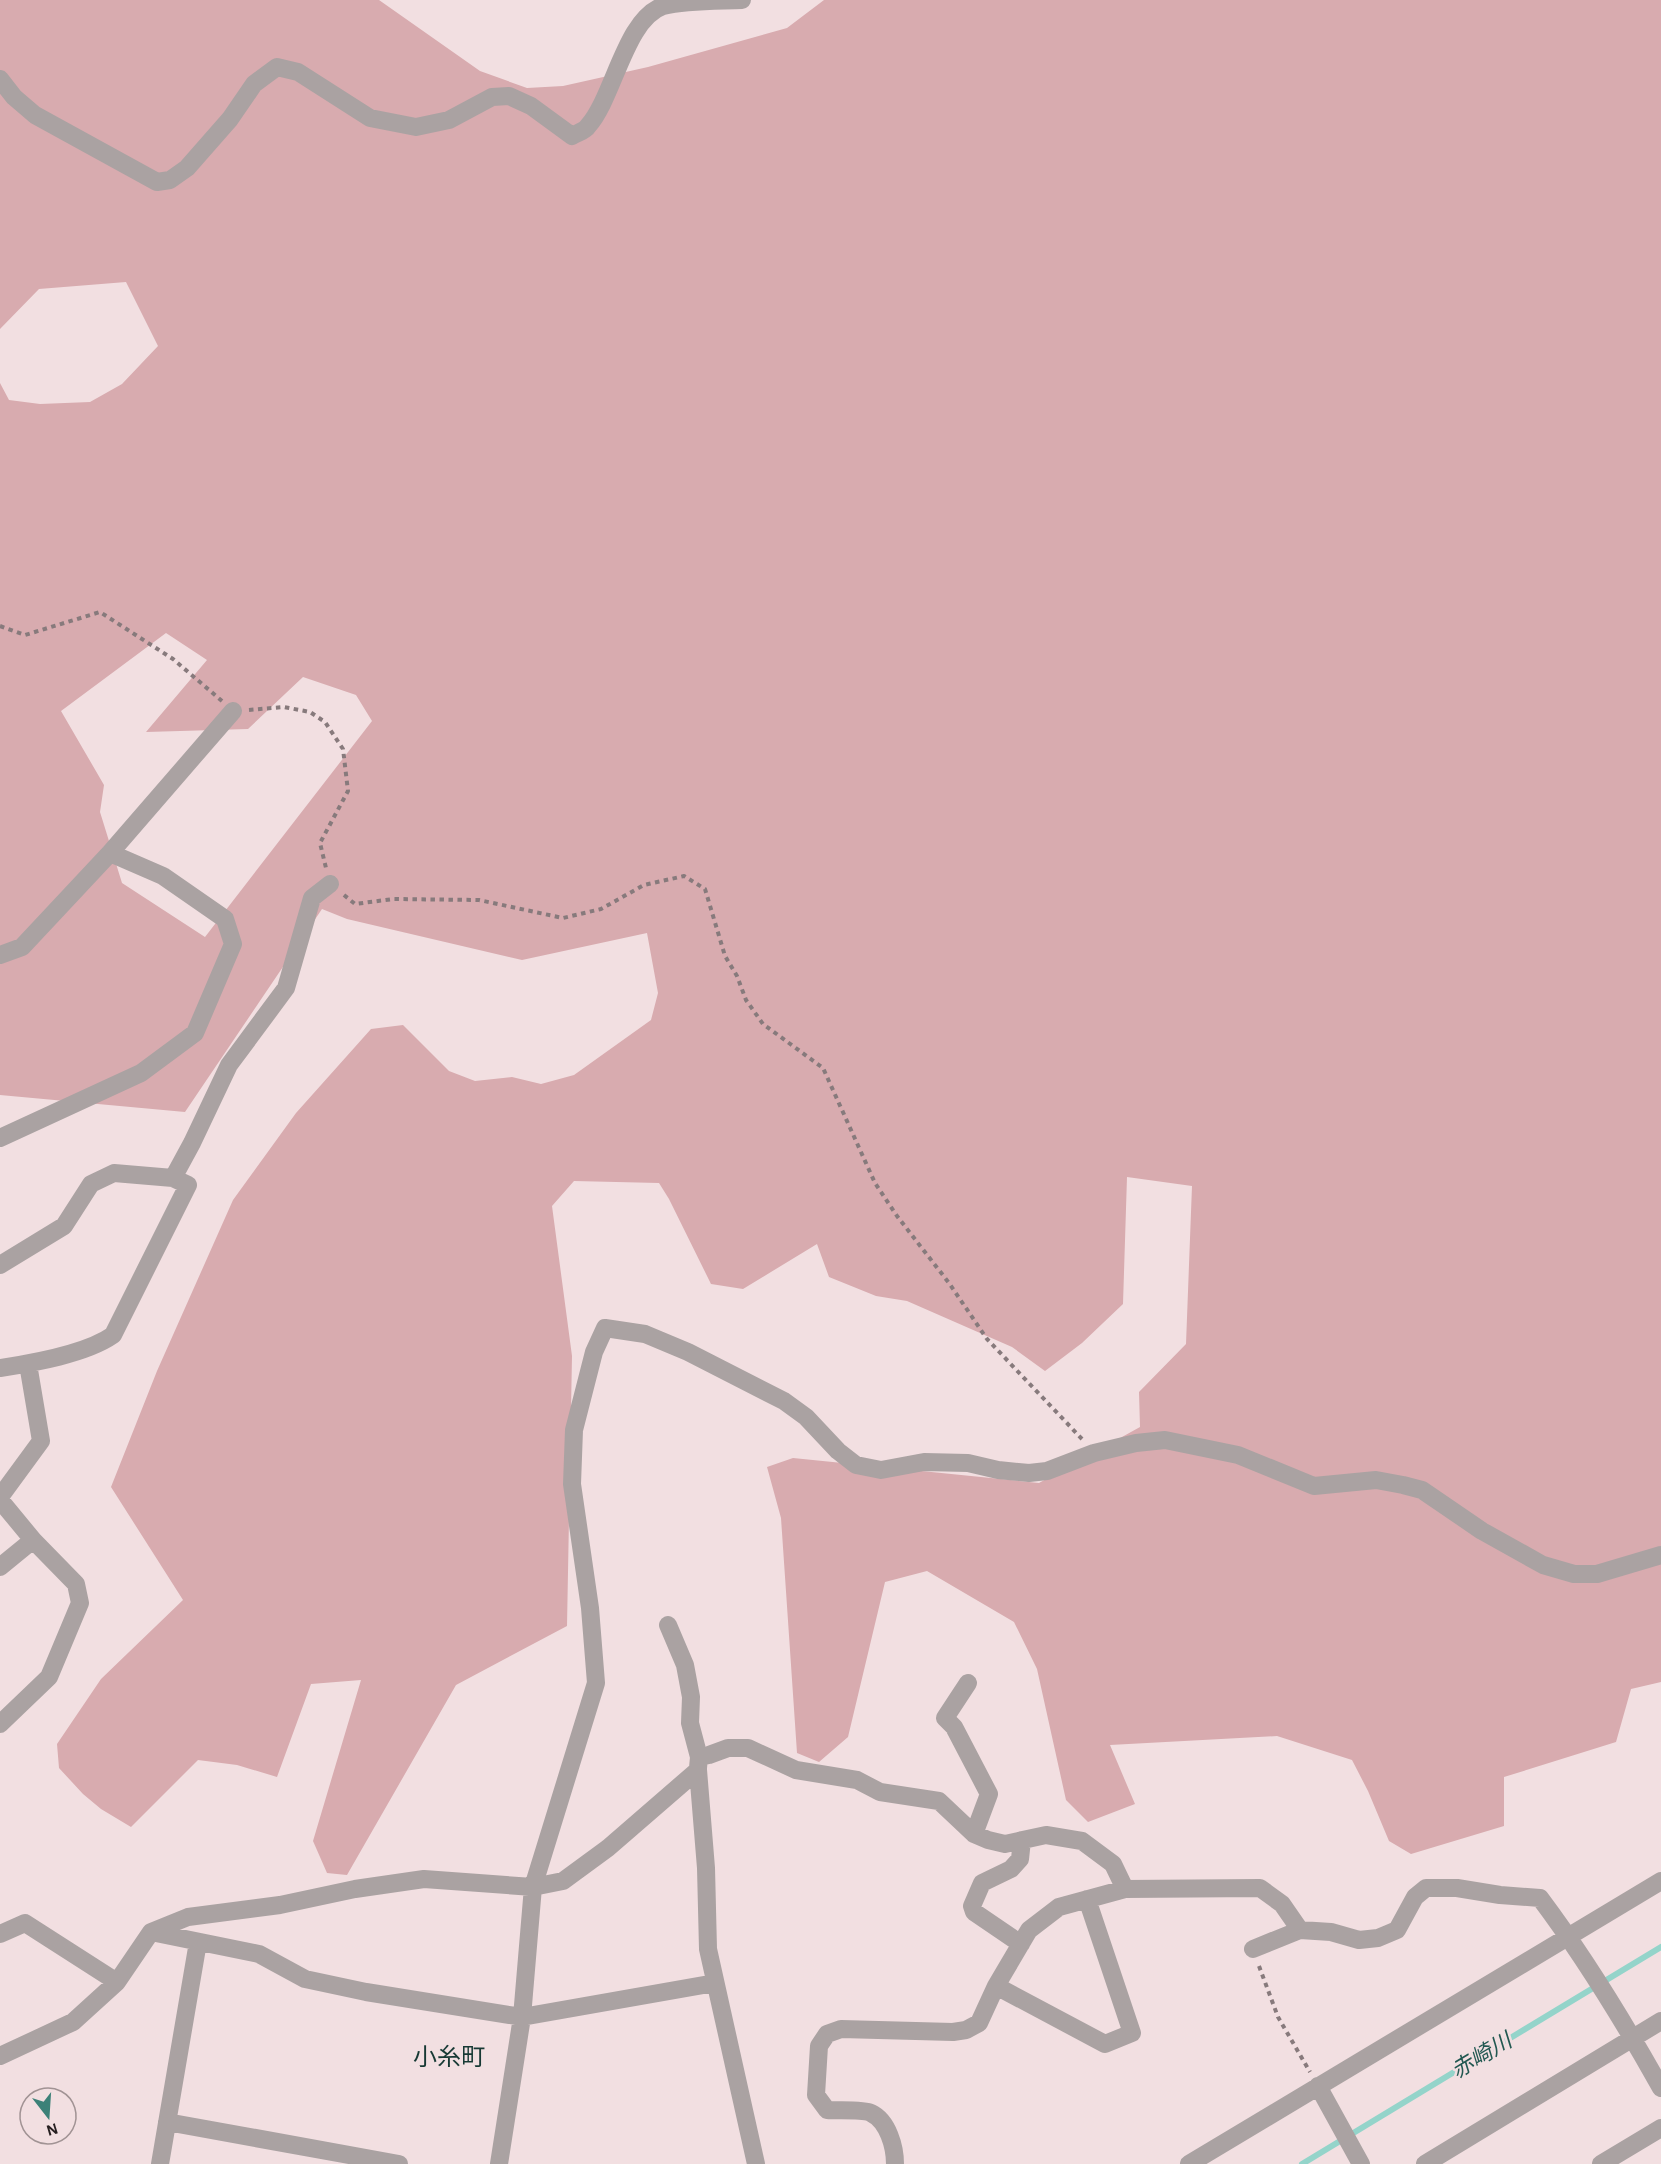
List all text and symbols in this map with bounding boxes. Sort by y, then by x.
water label: 赤崎川 [1447,2028,1517,2082]
district label: 小糸町 [413,2044,485,2070]
north arrow [18,2086,78,2146]
text: N [44,2120,60,2139]

